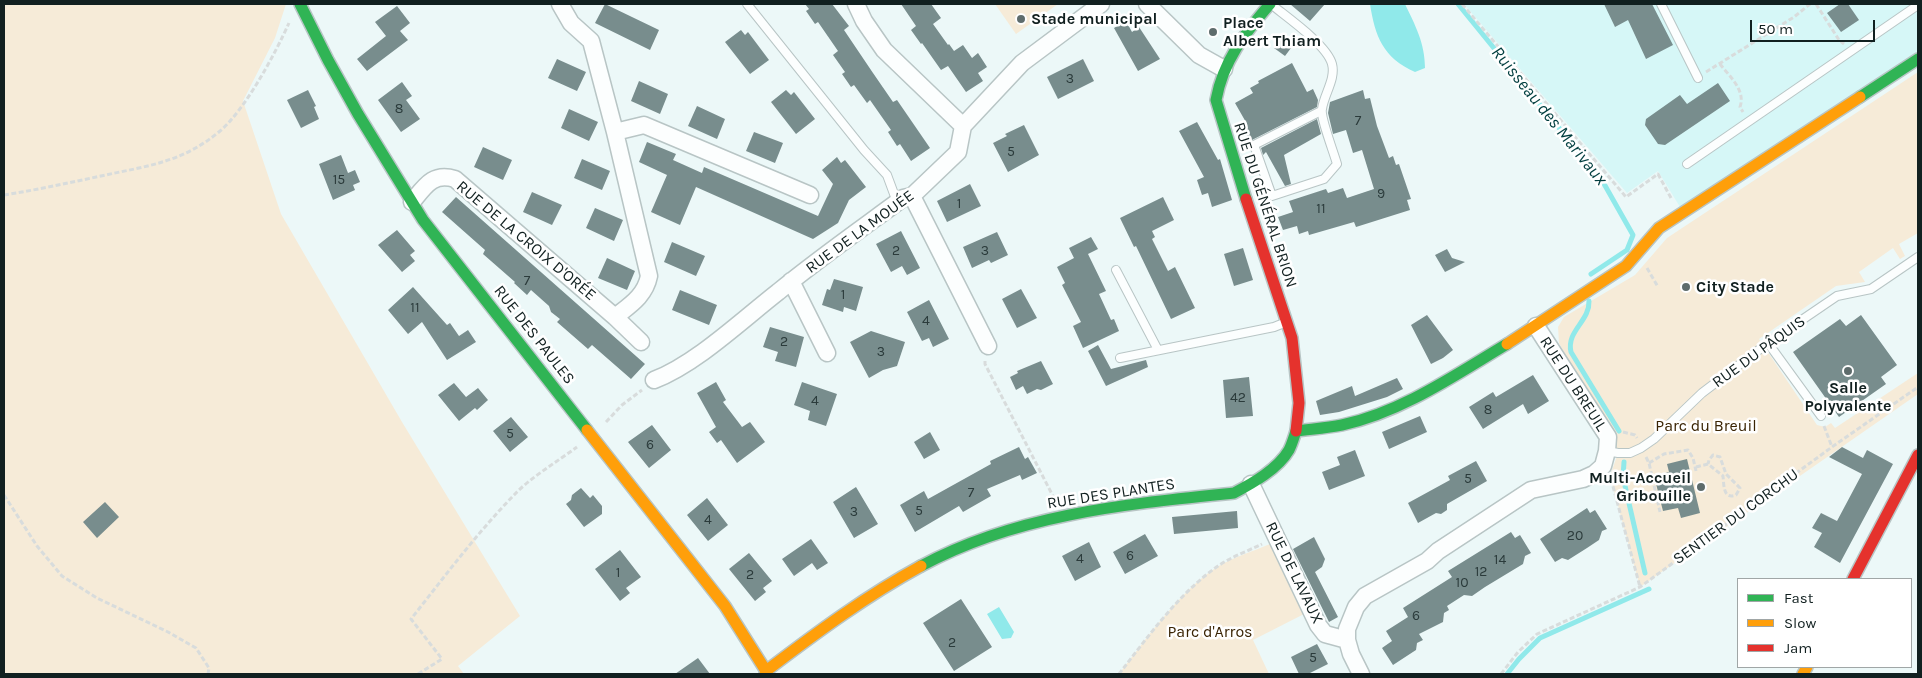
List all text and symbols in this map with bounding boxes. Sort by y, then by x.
place label: Stade municipal [1031,9,1157,29]
scale bar [1752,10,1877,42]
marker: Stade municipal [1015,13,1027,25]
place label: Place Albert Thiam [1223,13,1321,51]
text: 50 m [1758,20,1793,38]
marker: Place Albert Thiam [1207,26,1219,38]
water label: Ruisseau des Marivaux [1486,42,1612,190]
house number: 3 [1066,71,1074,87]
house number: 8 [395,101,403,117]
house number: 7 [1355,113,1361,129]
street label: RUE DU GÉNÉRAL BRION [1229,120,1301,290]
house number: 5 [1007,144,1015,160]
house number: 15 [333,172,345,188]
street label: RUE DE LA CROIX D'ORÉE [452,177,600,305]
street label: RUE DE LA MOUÉE [802,186,918,278]
house number: 9 [1377,186,1385,202]
house number: 1 [957,196,961,212]
house number: 11 [1316,201,1326,217]
house number: 2 [892,243,900,259]
house number: 3 [981,243,989,259]
house number: 7 [524,273,530,289]
place label: City Stade [1696,277,1774,297]
marker: City Stade [1680,281,1692,293]
street label: RUE DES PAULES [489,282,579,388]
house number: 1 [841,287,845,303]
house number: 11 [410,300,420,316]
street label: RUE DU PÂQUIS [1709,312,1809,392]
house number: 4 [922,313,930,329]
street label: RUE DU BREUIL [1535,333,1611,435]
house number: 2 [780,334,788,350]
house number: 3 [877,344,885,360]
marker: Salle Polyvalente [1842,365,1854,377]
place label: Salle Polyvalente [1804,378,1892,416]
house number: 42 [1230,390,1246,406]
house number: 4 [811,393,819,409]
house number: 8 [1484,402,1492,418]
park label: Parc du Breuil [1655,416,1757,436]
house number: 5 [506,426,514,442]
house number: 6 [646,437,654,453]
street label: SENTIER DU CORCHU [1670,465,1802,569]
place label: Multi-Accueil Gribouille [1589,468,1691,506]
house number: 5 [1464,471,1472,487]
street label: RUE DES PLANTES [1046,474,1176,514]
marker: Multi-Accueil Gribouille [1695,481,1707,493]
house number: 7 [968,485,974,501]
house number: 5 [915,503,923,519]
house number: 3 [850,504,858,520]
house number: 4 [704,512,712,528]
street label: RUE DE LAVAUX [1261,519,1327,627]
house number: 20 [1567,528,1583,544]
house number: 6 [1126,548,1134,564]
house number: 4 [1076,551,1084,567]
house number: 14 [1494,552,1506,568]
house number: 12 [1475,564,1487,580]
house number: 1 [616,565,620,581]
house number: 2 [746,567,754,583]
house number: 10 [1456,575,1468,591]
legend [1737,578,1912,668]
text: Fast [1784,589,1813,607]
house number: 6 [1412,608,1420,624]
text: Slow [1784,614,1816,632]
park label: Parc d'Arros [1167,622,1253,642]
house number: 2 [948,635,956,651]
text: Jam [1784,639,1812,657]
house number: 5 [1309,650,1317,666]

